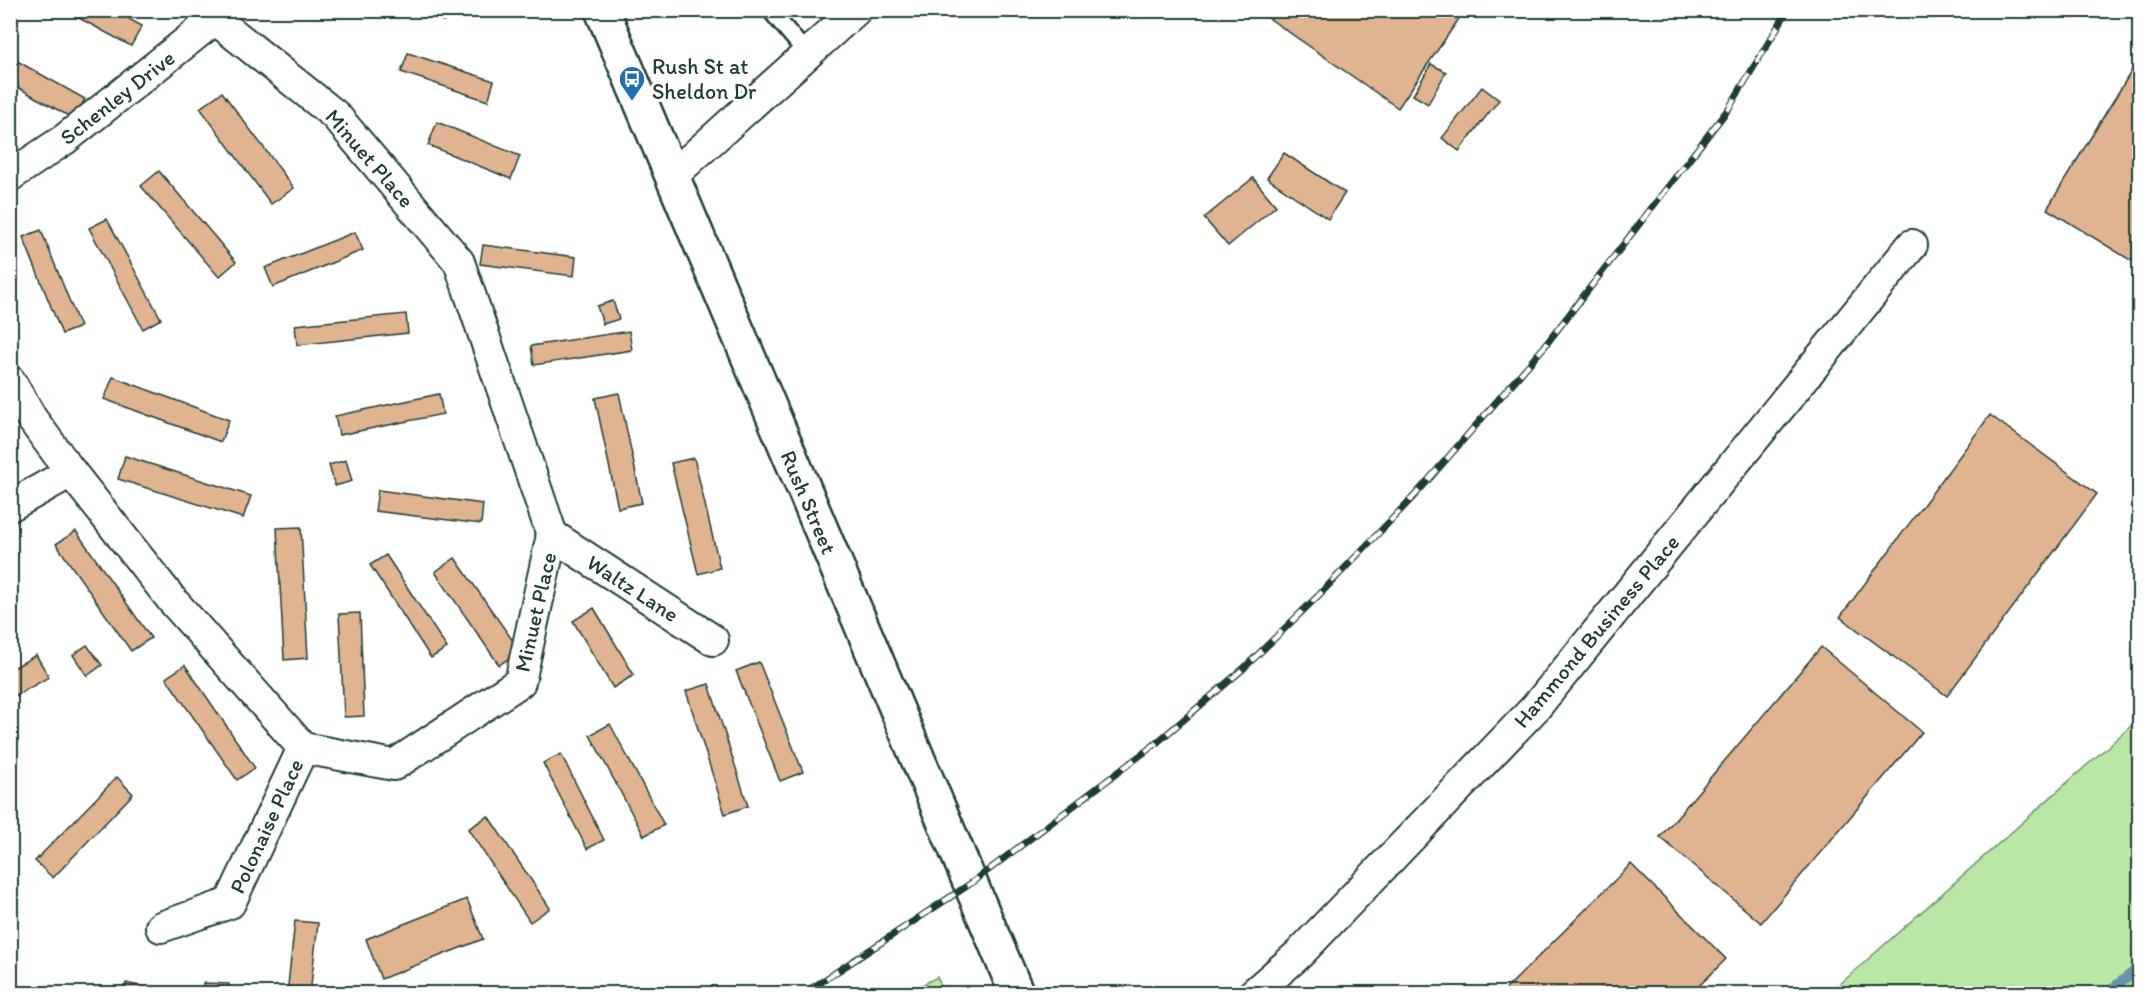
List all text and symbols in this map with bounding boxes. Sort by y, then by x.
street label: Schenley Drive [54,44,180,151]
place label: Rush St at Sheldon Dr [652,53,757,105]
bus stop icon: Rush St at Sheldon Dr [617,64,647,102]
street label: Minuet Place [319,103,420,213]
street label: Rush Street [775,446,842,558]
street label: Hammond Business Place [1508,529,1685,733]
street label: Waltz Lane [582,549,684,628]
street label: Minuet Place [509,550,562,675]
street label: Polonaise Place [224,755,309,898]

